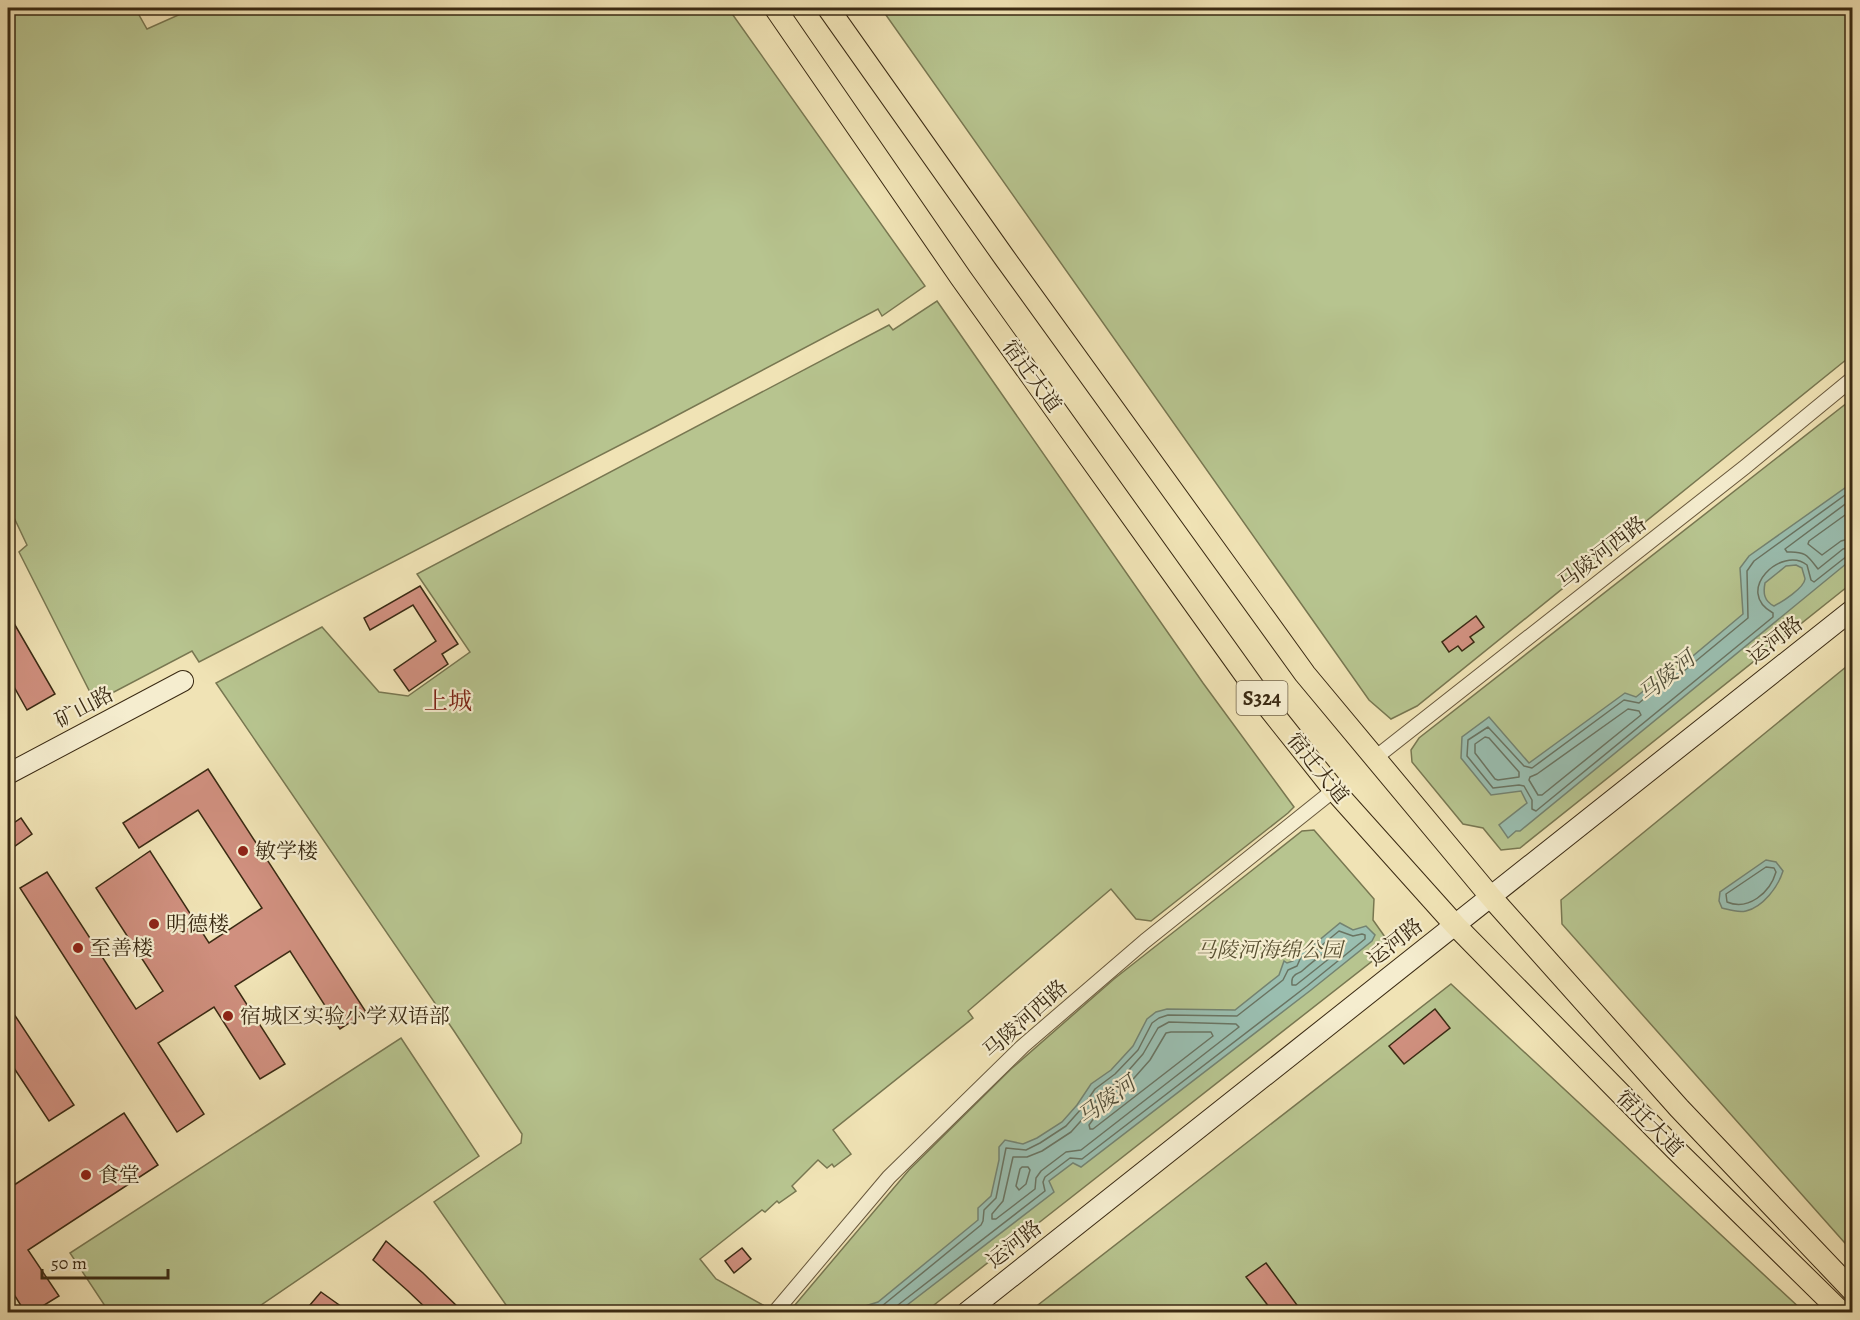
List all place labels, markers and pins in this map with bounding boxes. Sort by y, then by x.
place label: 敏学楼 [255,837,318,865]
marker: 敏学楼 [236,844,250,858]
place label: 明德楼 [166,910,229,938]
marker: 明德楼 [147,917,161,931]
place label: 至善楼 [90,934,153,962]
marker: 至善楼 [71,941,85,955]
place label: 宿城区实验小学双语部 [240,1002,450,1030]
marker: 宿城区实验小学双语部 [221,1009,235,1023]
place label: 食堂 [98,1161,140,1189]
marker: 食堂 [79,1168,93,1182]

